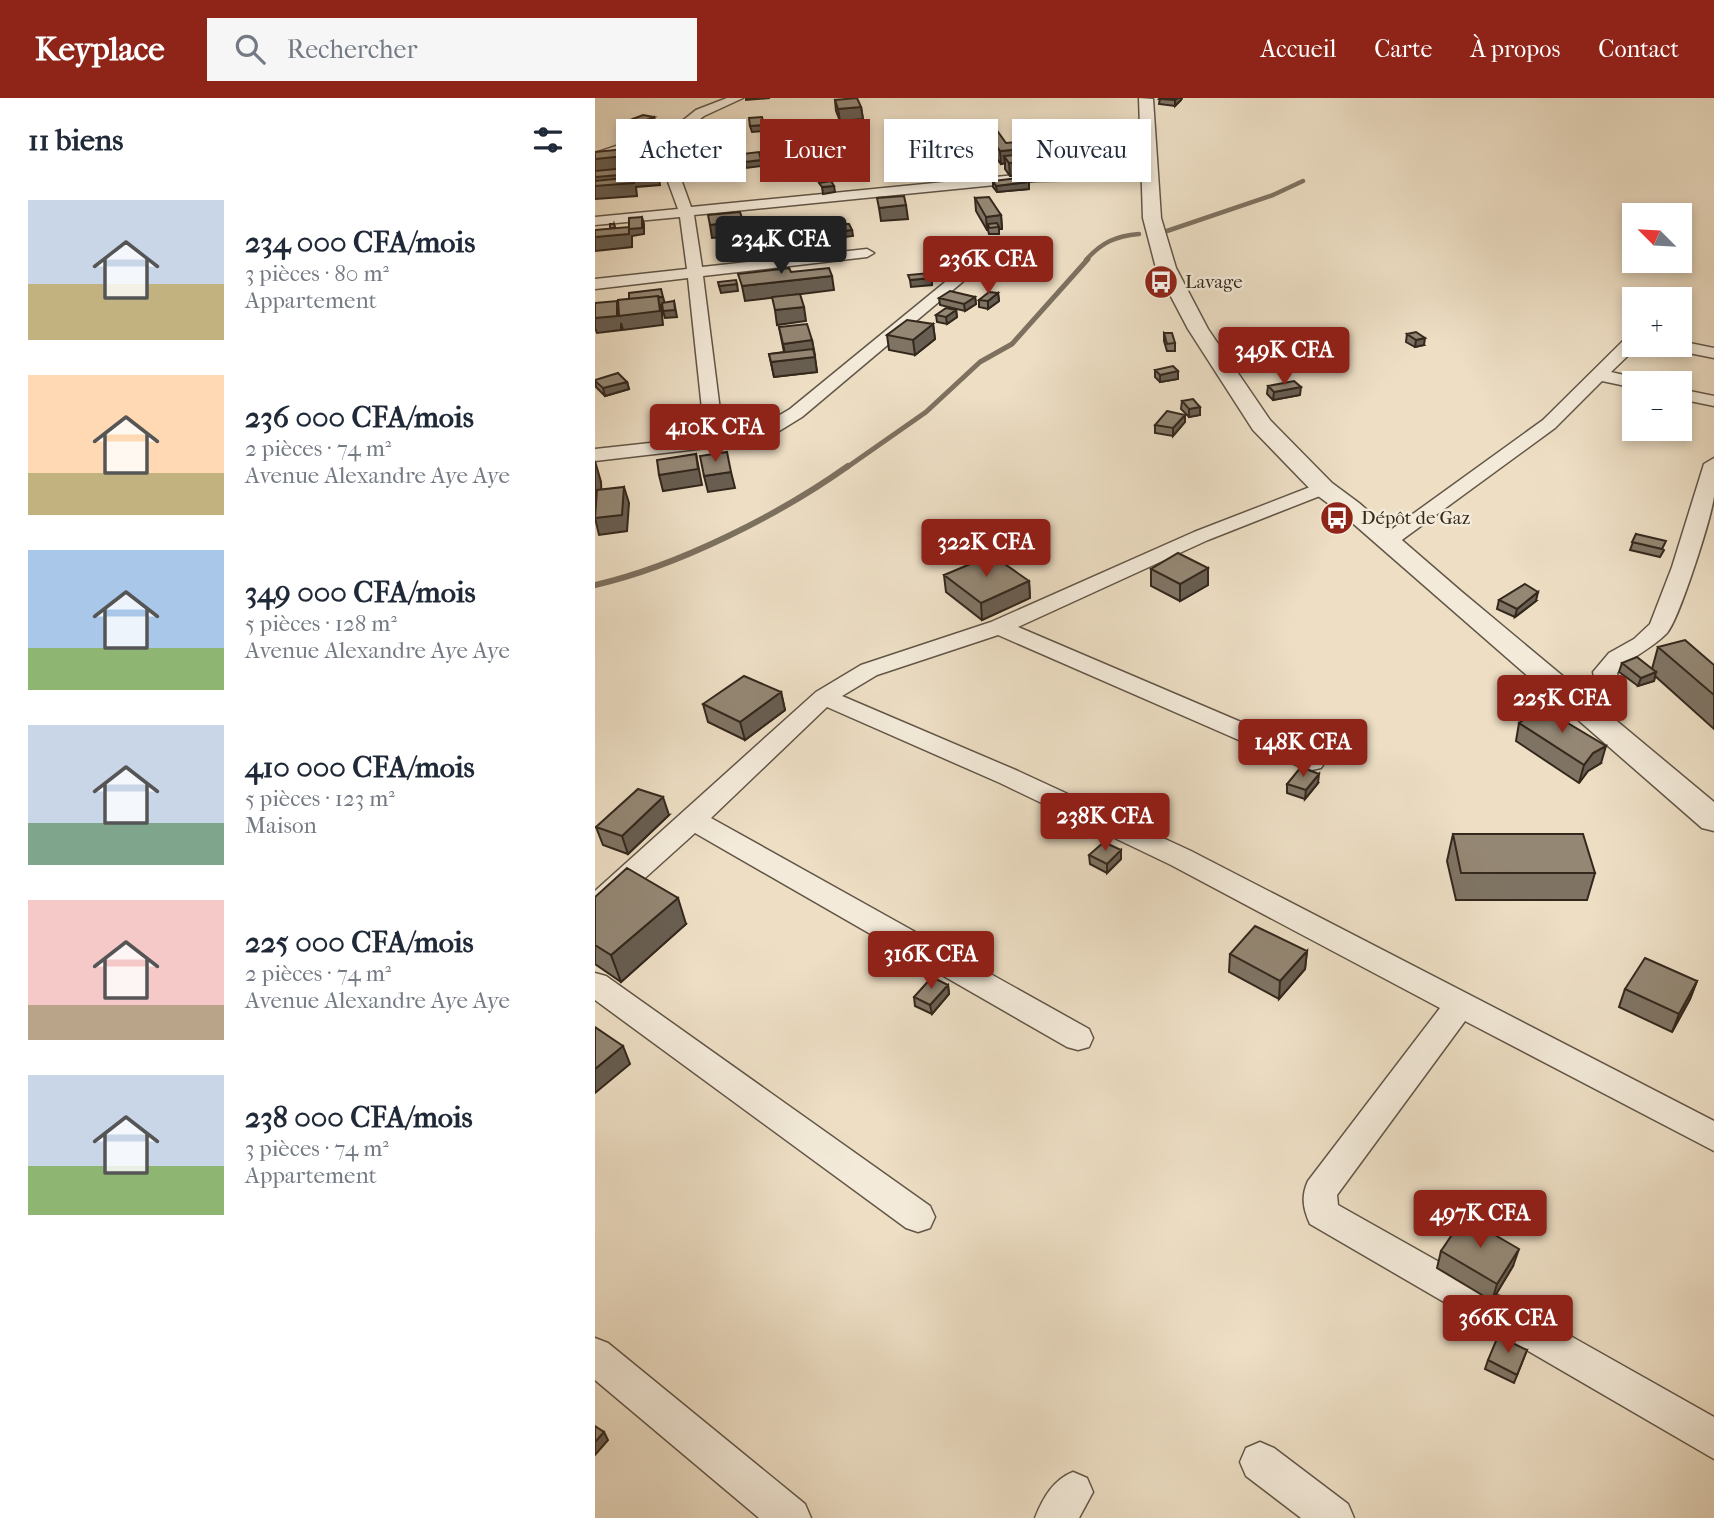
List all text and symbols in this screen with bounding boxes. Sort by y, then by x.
search box [207,18,697,81]
text: Keyplace [35,30,165,69]
icon: search [231,30,269,68]
text: Rechercher [287,34,418,65]
text: Accueil [1261,35,1336,63]
text: Carte [1374,35,1432,63]
text: À propos [1470,35,1560,63]
text: Contact [1598,35,1679,63]
chip: Acheter [616,119,746,182]
chip: Louer [760,119,870,182]
chip: Filtres [884,119,998,182]
chip: Nouveau [1012,119,1151,182]
icon: filters [529,121,567,159]
text: 11 biens [28,123,123,158]
north arrow [1622,203,1692,273]
map controls [1622,203,1692,441]
pin: 234K CFA [709,216,853,276]
text: 234 000 CFA/mois [245,225,475,260]
text: 234K CFA [732,225,830,252]
icon: home [84,228,168,312]
pin: 236K CFA [916,236,1060,296]
text: 236K CFA [939,245,1037,272]
text: 3 pièces · 80 m² [245,260,389,287]
bus stop icon: Lavage [1142,263,1180,301]
place label: Lavage [1185,271,1243,293]
text: Appartement [245,287,377,314]
button: + [1622,287,1692,357]
pin: 349K CFA [1212,328,1356,387]
text: 349K CFA [1234,336,1334,363]
button: − [1622,371,1692,441]
text: 236 000 CFA/mois [245,400,474,435]
icon: home [84,403,168,487]
pin: 410K CFA [643,404,787,464]
text: 410K CFA [666,413,764,440]
text: 2 pièces · 74 m² [245,435,391,462]
text: Avenue Alexandre Aye Aye [245,462,510,489]
bus stop icon: Dépôt de Gaz [1318,499,1356,537]
place label: Dépôt de Gaz [1361,507,1470,529]
pin: 322K CFA [914,519,1058,579]
text: 322K CFA [937,528,1035,555]
text: 349 000 CFA/mois [245,575,476,610]
icon: home [84,578,168,662]
text: 5 pièces · 128 m² [245,610,397,637]
text: Avenue Alexandre Aye Aye [245,637,510,664]
pin: 225K CFA [1490,676,1634,735]
text: 225K CFA [1513,684,1611,711]
pin: 148K CFA [1231,720,1375,779]
text: 148K CFA [1254,728,1352,755]
text: 410 000 CFA/mois [245,750,475,785]
icon: home [84,753,168,837]
text: 5 pièces · 123 m² [245,785,395,812]
pin: 238K CFA [1033,794,1177,853]
text: 238K CFA [1057,802,1153,829]
text: Maison [245,812,317,839]
text: 225 000 CFA/mois [245,925,474,960]
icon: home [84,928,168,1012]
pin: 316K CFA [859,932,1003,991]
text: 316K CFA [884,940,978,967]
text: 2 pièces · 74 m² [245,960,391,987]
text: Avenue Alexandre Aye Aye [245,987,510,1014]
text: 238 000 CFA/mois [245,1100,473,1135]
icon: home [84,1103,168,1187]
text: 3 pièces · 74 m² [245,1135,389,1162]
text: Appartement [245,1162,377,1189]
pin: 497K CFA [1408,1190,1552,1250]
text: 497K CFA [1430,1199,1530,1226]
pin: 366K CFA [1436,1296,1580,1355]
text: 366K CFA [1459,1304,1557,1331]

